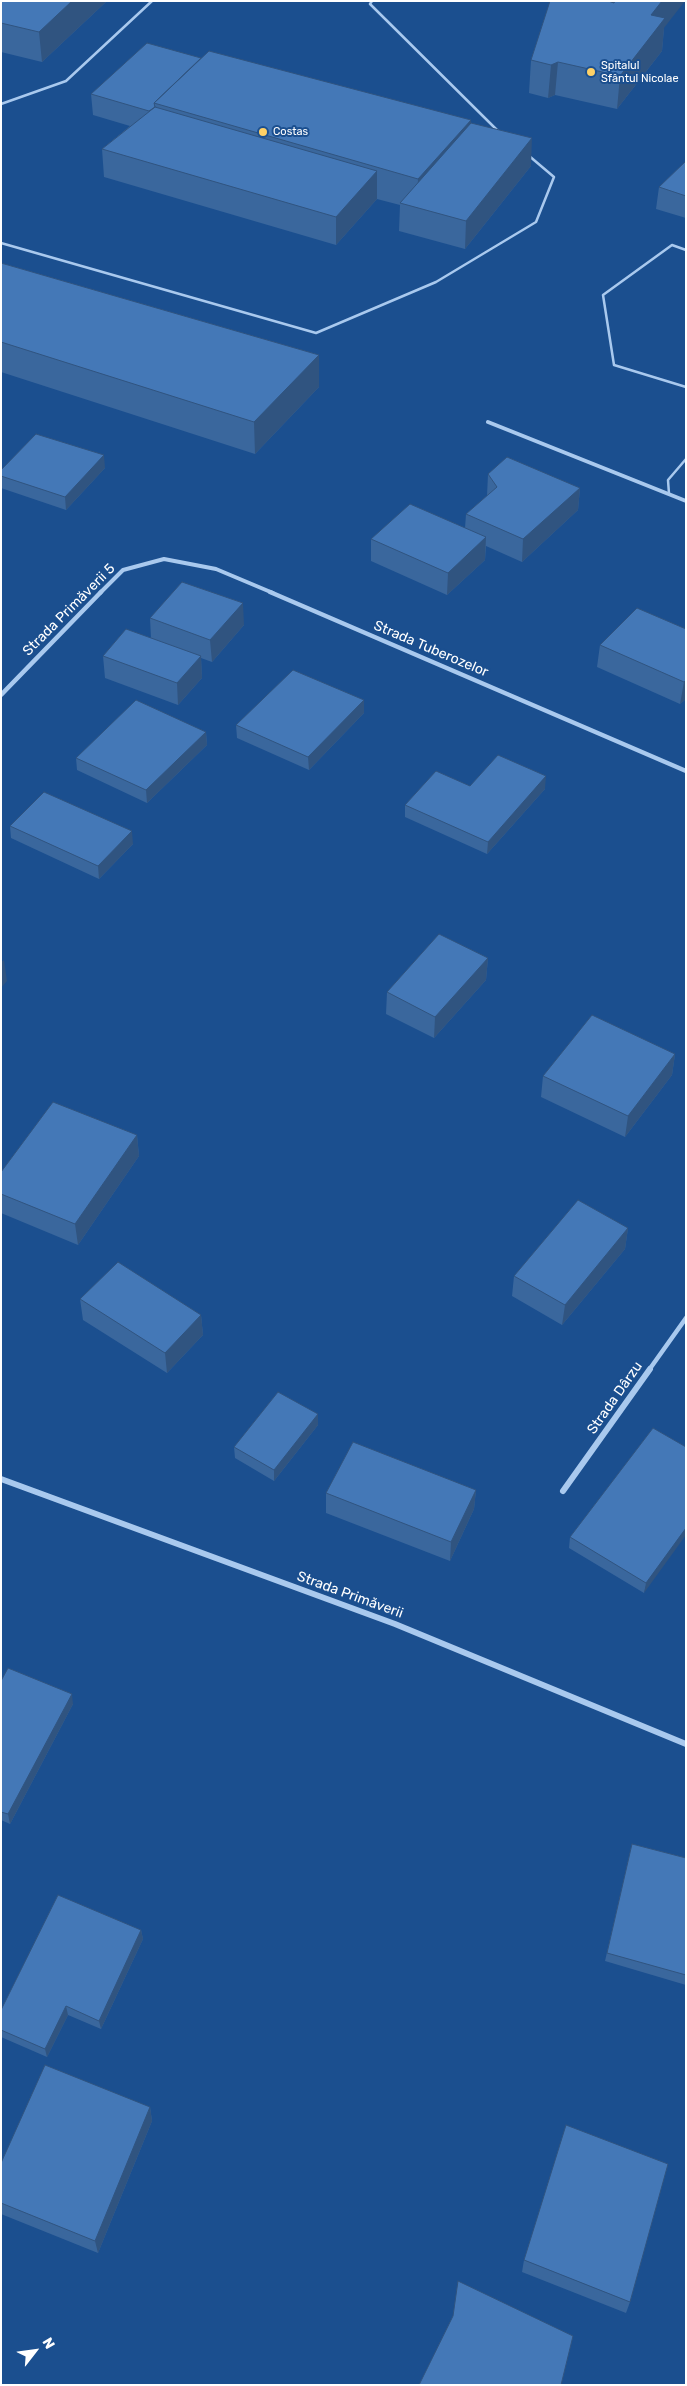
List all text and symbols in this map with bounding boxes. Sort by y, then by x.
place label: Spitalul Sfântul Nicolae [601,59,679,85]
marker: Spitalul Sfântul Nicolae [585,66,597,78]
place label: Costas [273,125,308,139]
marker: Costas [257,126,269,138]
street label: Strada Primăverii 5 [19,560,119,660]
street label: Strada Tuberozelor [371,617,491,681]
street label: Strada Dârzu [584,1358,646,1438]
street label: Strada Primăverii [295,1568,405,1622]
north arrow [10,2326,60,2376]
text: N [39,2335,58,2352]

